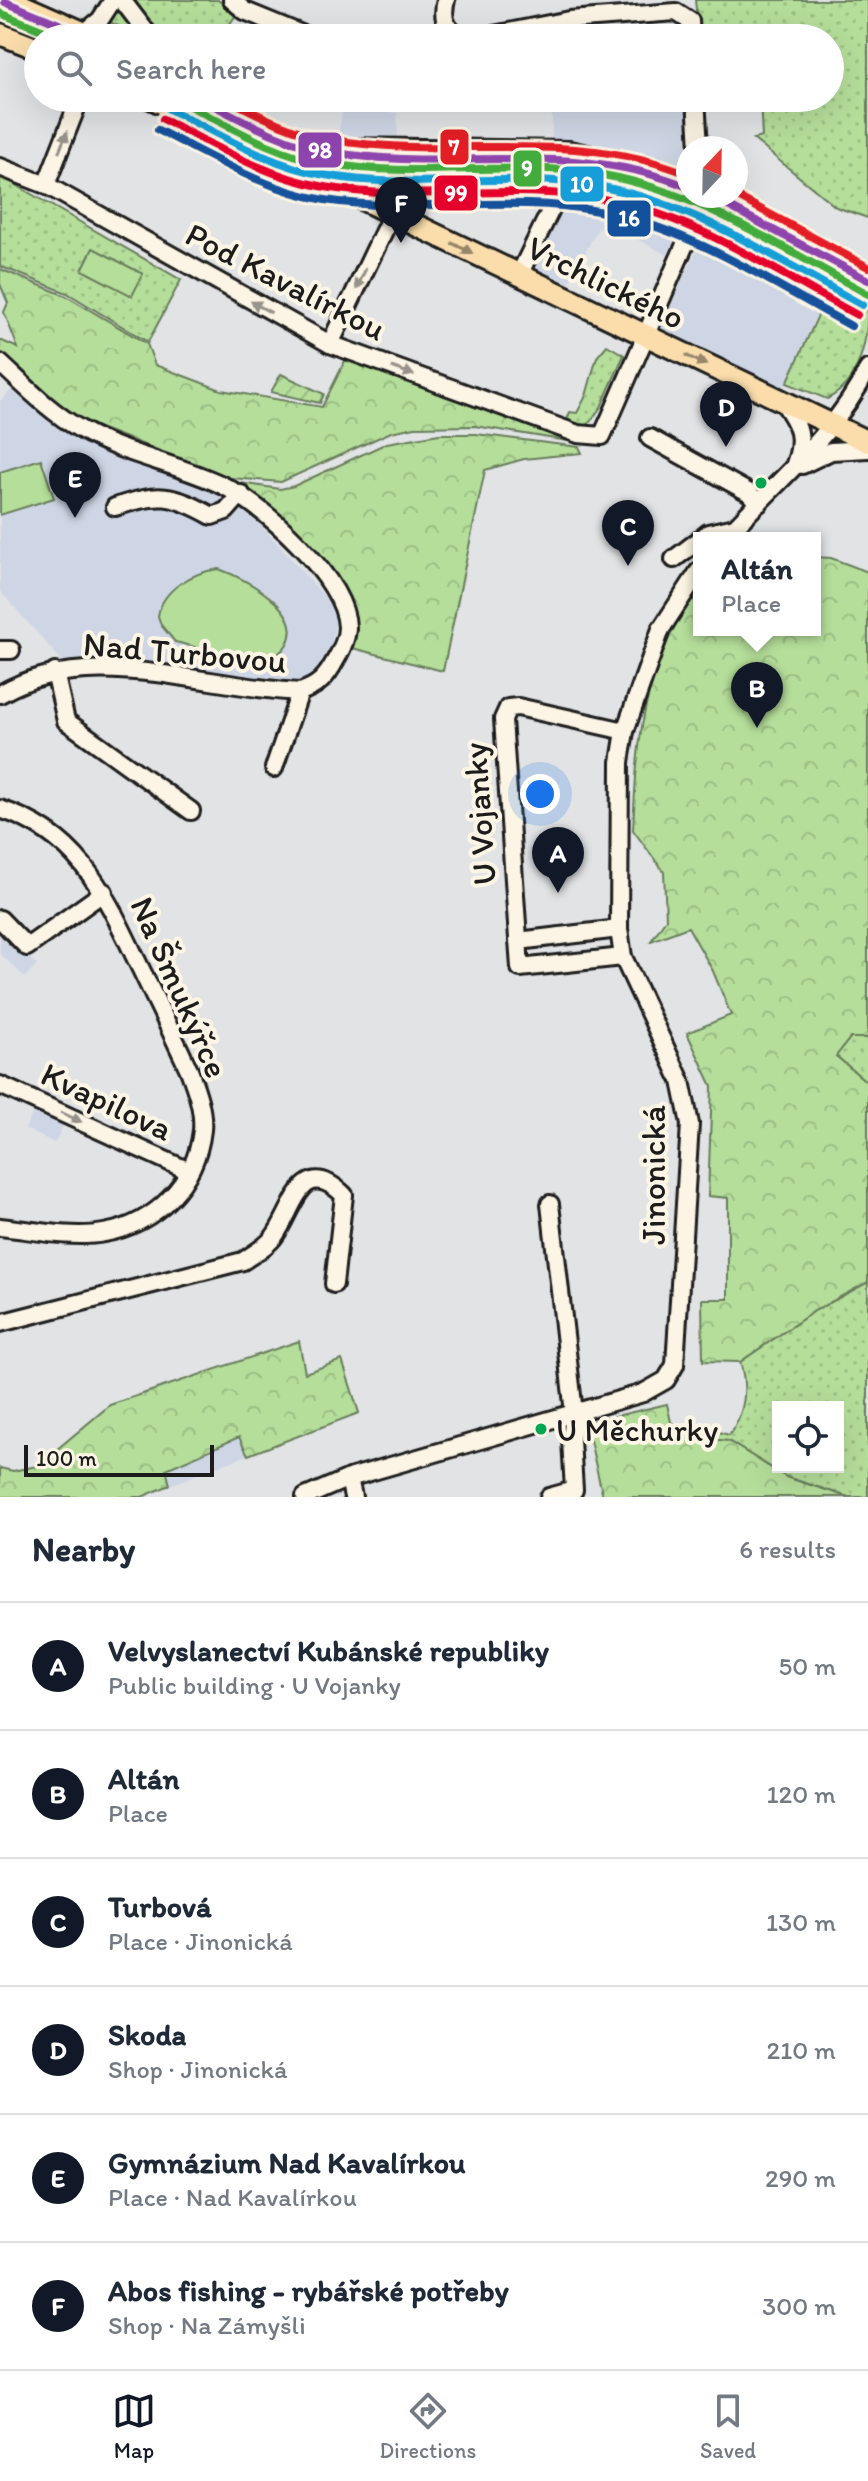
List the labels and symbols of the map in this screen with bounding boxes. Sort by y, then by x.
line badge: 7 [439,128,470,166]
one-way arrow [57,130,70,154]
line badge: 98 [297,131,343,169]
text: 7 [448,134,460,161]
north arrow [676,136,748,208]
text: 98 [308,137,332,164]
line badge: 9 [512,149,543,188]
text: 9 [521,155,533,182]
line badge: 10 [559,165,605,203]
text: 10 [570,171,594,198]
line badge: 99 [433,174,479,212]
pin: F [375,177,427,243]
text: 99 [444,180,468,207]
line badge: 16 [606,199,652,238]
text: 16 [618,205,640,232]
street label: Pod Kavalírkou [179,214,393,349]
street label: Vrchlického [520,227,691,338]
one-way arrow [450,241,473,255]
one-way arrow [354,267,368,291]
one-way arrow [250,301,273,314]
one-way arrow [685,354,708,367]
one-way arrow [391,366,415,378]
pin: D [700,381,752,447]
pin: E [49,452,101,518]
unlabelled marker [753,475,769,491]
pin: C [602,500,654,566]
street label: Nad Turbovou [82,623,288,682]
pin: B [731,662,783,728]
street label: U Vojanky [454,741,505,887]
your location [520,774,560,814]
pin: A [532,827,584,893]
street label: Na Šmukýřce [121,890,238,1084]
street label: Kvapilova [35,1053,179,1150]
street label: Jinonická [633,1105,674,1245]
one-way arrow [59,1110,83,1124]
place label: U Měchurky [556,1411,718,1449]
marker: U Měchurky [533,1421,549,1437]
scale bar [24,1441,214,1477]

